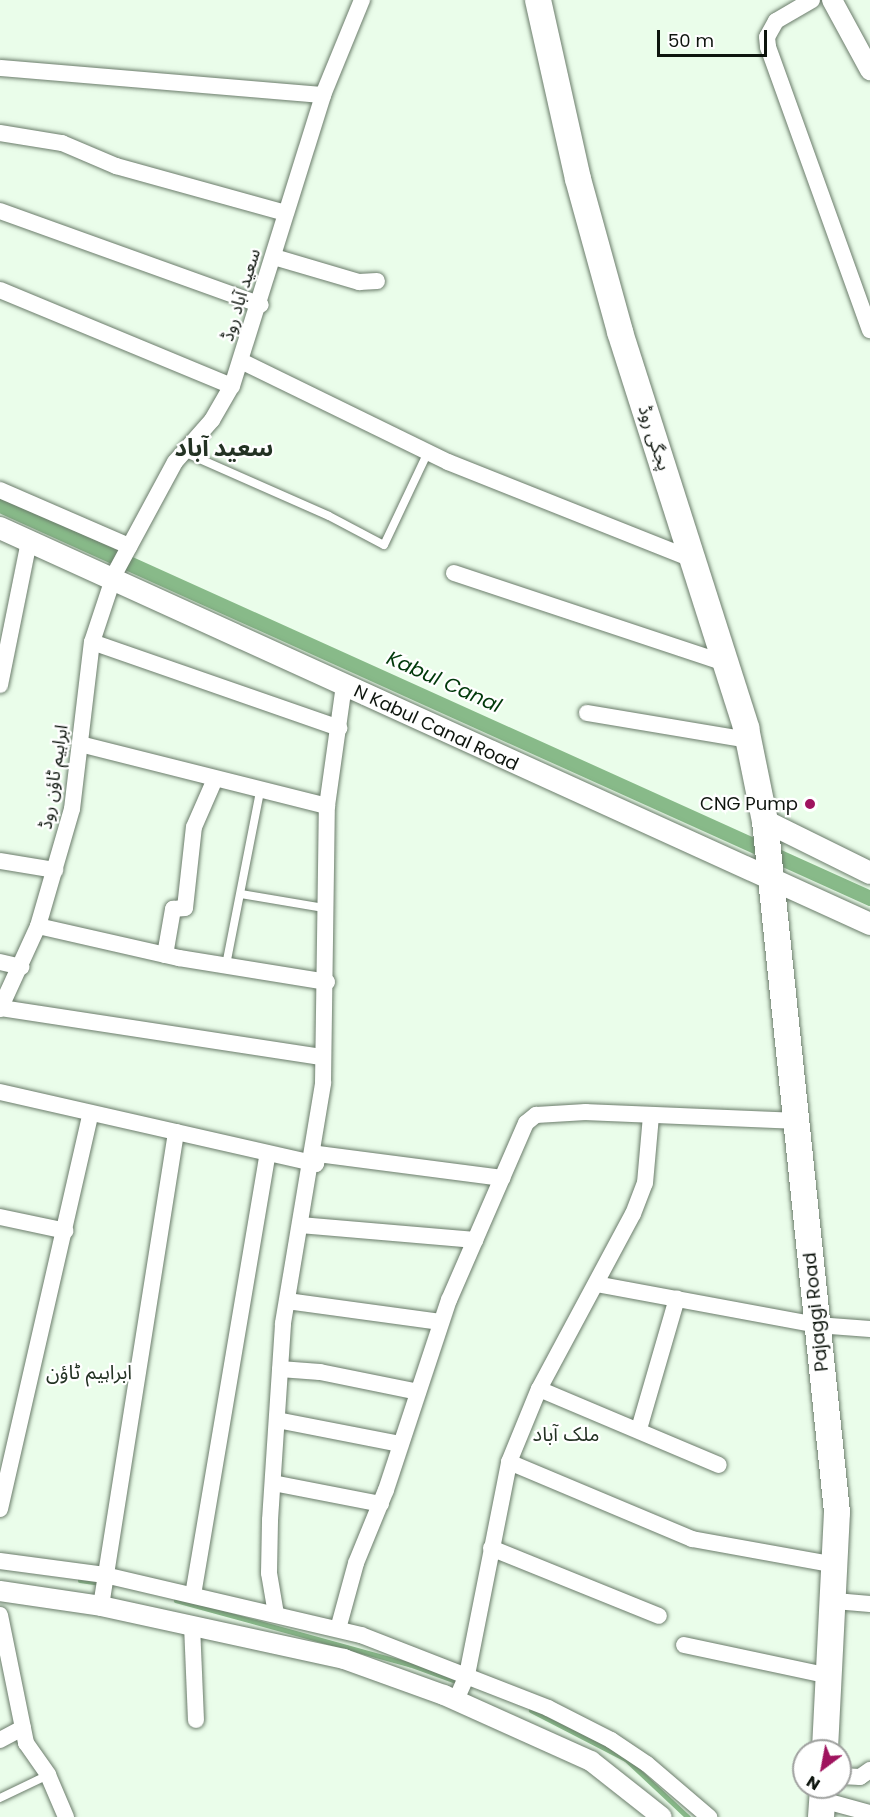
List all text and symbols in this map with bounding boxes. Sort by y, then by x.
scale bar [660,18,770,56]
text: 50 m [668,28,714,53]
street label: سعید آباد روڈ [217,246,265,344]
street label: پجگی روڈ [633,403,675,473]
district label: سعید آباد [175,434,273,462]
water label: Kabul Canal [383,646,505,718]
street label: N Kabul Canal Road [350,680,522,776]
street label: ابراہیم ٹاؤن روڈ [35,723,73,831]
place label: CNG Pump [700,793,798,815]
marker: CNG Pump [803,797,817,811]
street label: Pajaggi Road [799,1251,833,1373]
district label: ابراہیم ٹاؤن [46,1360,132,1384]
district label: ملک آباد [533,1422,599,1446]
north arrow [792,1739,852,1799]
text: N [802,1770,824,1796]

